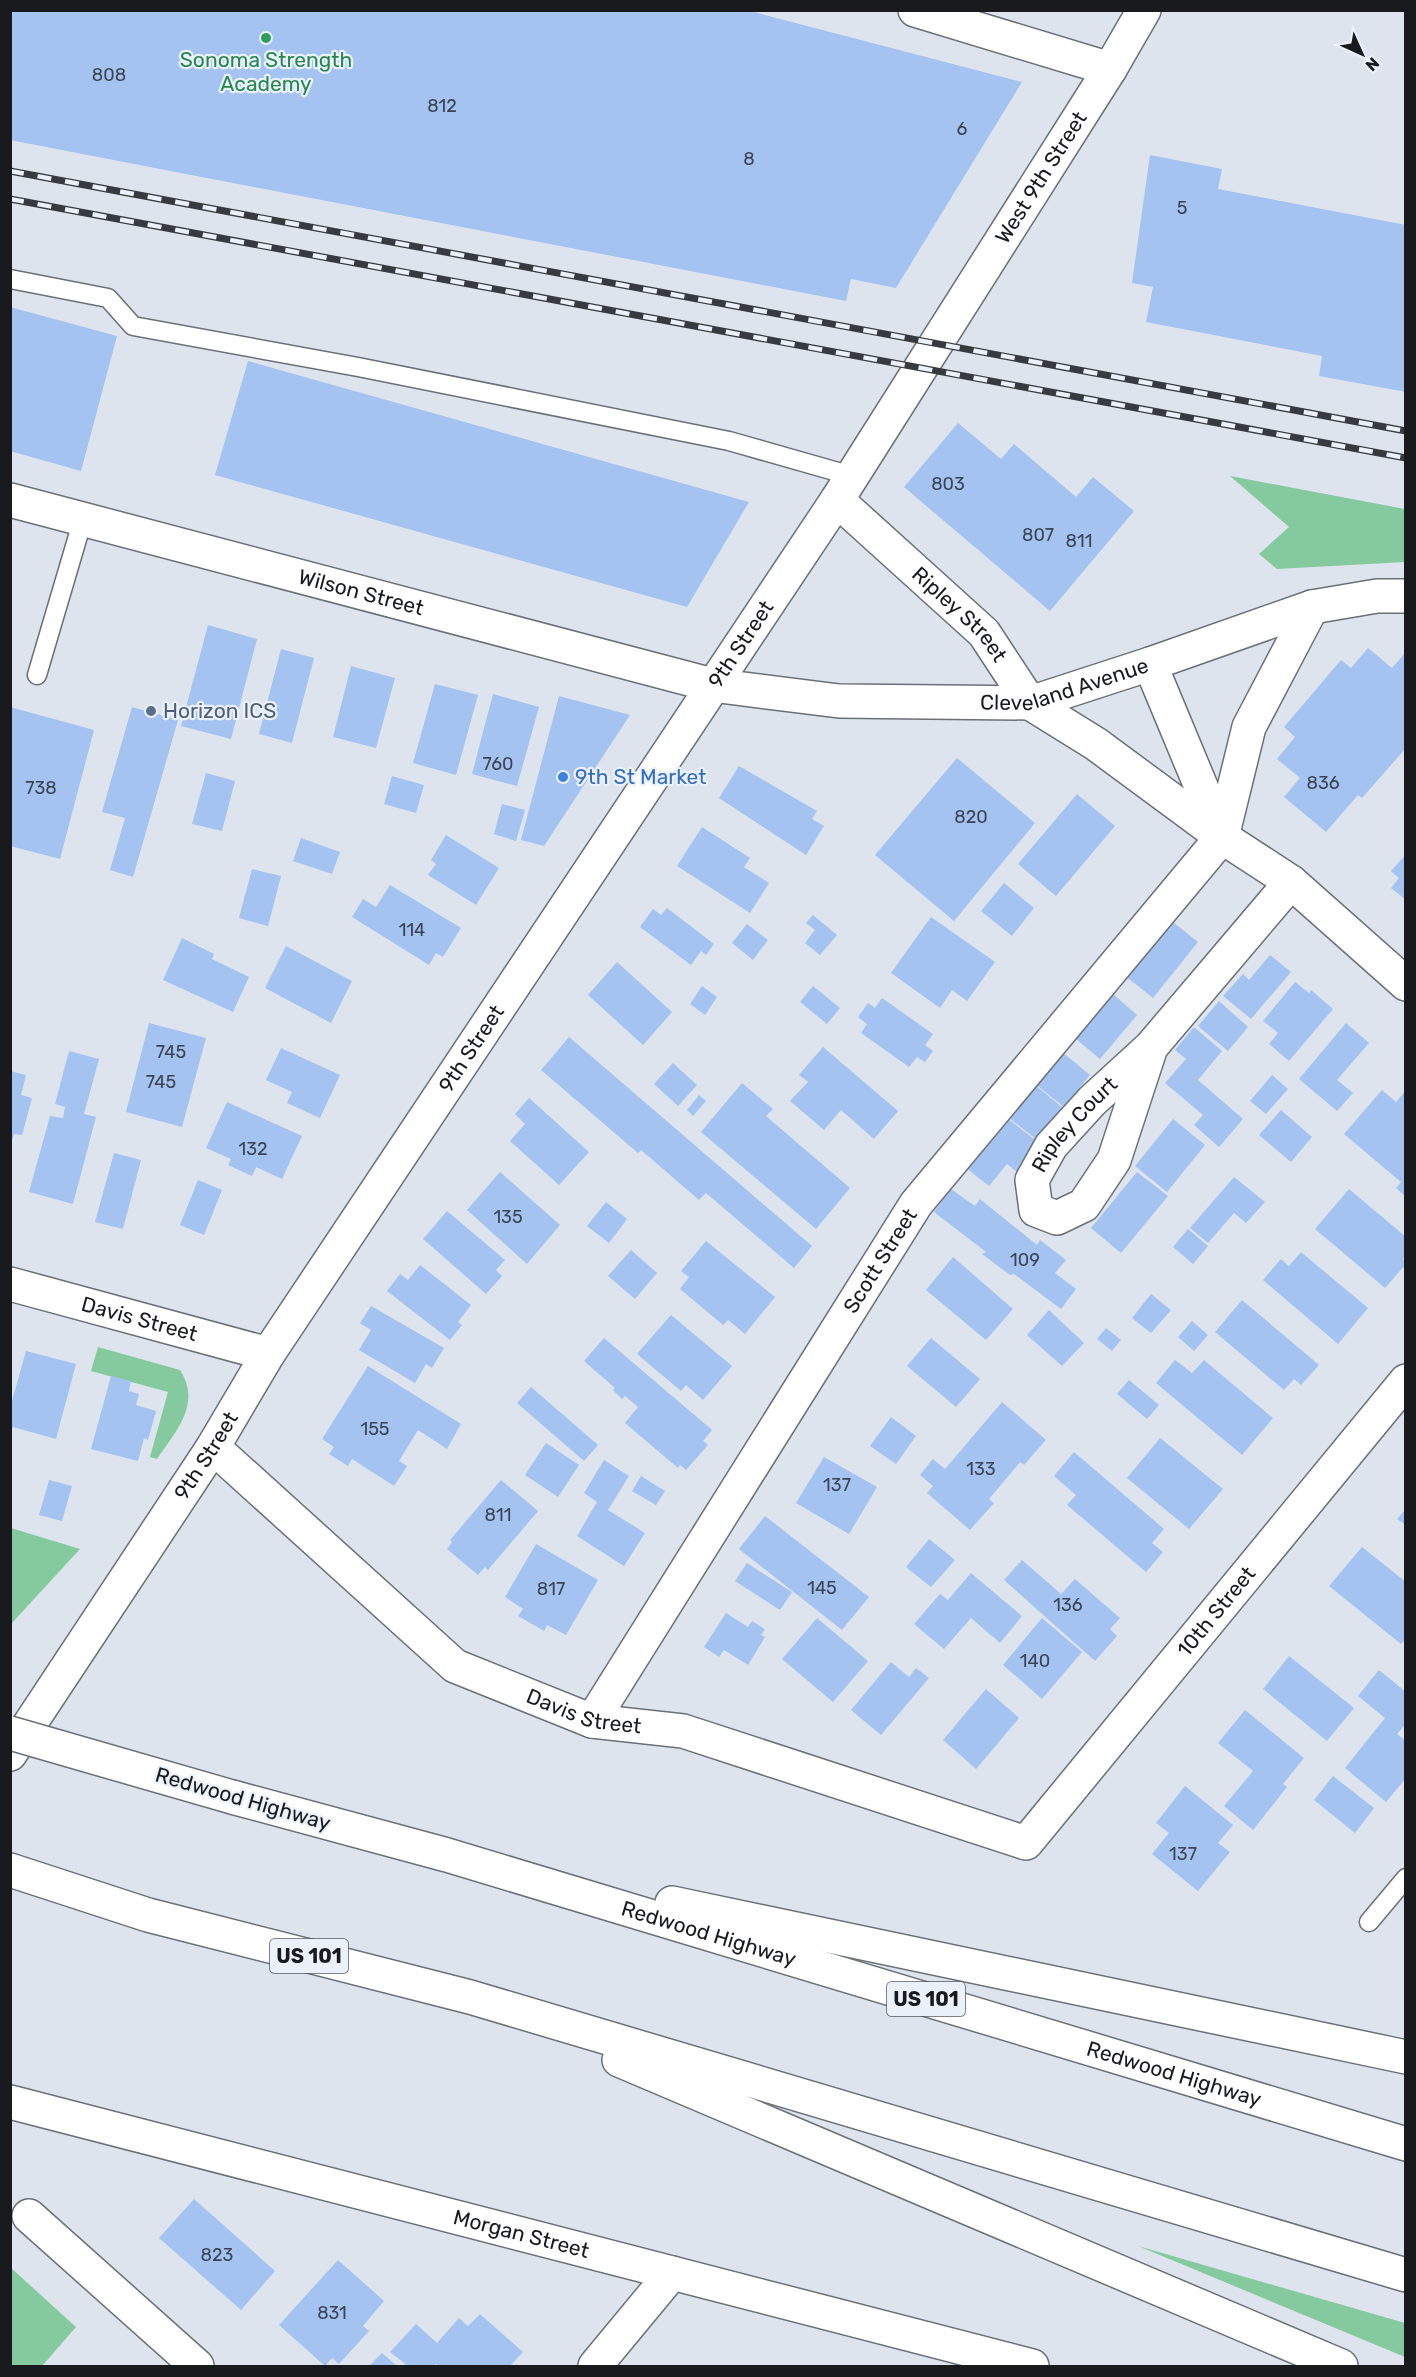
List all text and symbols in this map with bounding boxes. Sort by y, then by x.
north arrow [1332,24,1392,84]
marker: Sonoma Strength Academy [259,31,273,45]
place label: Sonoma Strength Academy [180,47,352,96]
text: N [1361,53,1383,75]
house number: 808 [92,64,126,86]
house number: 812 [427,95,457,117]
street label: West 9th Street [990,107,1092,248]
house number: 6 [957,118,968,140]
house number: 8 [743,148,755,170]
house number: 5 [1177,197,1187,219]
house number: 803 [931,473,965,495]
house number: 807 [1022,524,1054,546]
house number: 811 [1066,530,1092,552]
street label: Ripley Street [907,561,1013,666]
street label: Wilson Street [296,564,426,620]
street label: 9th Street [703,596,778,692]
street label: Cleveland Avenue [980,652,1151,715]
place label: Horizon ICS [163,698,276,723]
marker: Horizon ICS [144,704,158,718]
house number: 760 [483,753,513,775]
place label: 9th St Market [575,764,707,789]
marker: 9th St Market [556,770,570,784]
house number: 836 [1306,772,1340,794]
house number: 738 [25,777,57,799]
house number: 820 [954,806,988,828]
house number: 114 [399,919,425,941]
street label: 9th Street [433,1000,509,1097]
house number: 745 [156,1041,186,1063]
house number: 745 [146,1071,176,1093]
street label: Ripley Court [1026,1071,1122,1176]
house number: 132 [238,1138,268,1160]
street label: Scott Street [838,1204,922,1318]
house number: 135 [493,1206,523,1228]
house number: 109 [1010,1249,1040,1271]
street label: Davis Street [79,1291,200,1346]
street label: 9th Street [169,1407,243,1504]
house number: 155 [360,1418,390,1440]
house number: 133 [966,1458,996,1480]
house number: 137 [823,1474,851,1496]
house number: 811 [485,1504,511,1526]
street label: 10th Street [1172,1561,1260,1661]
house number: 145 [807,1577,837,1599]
house number: 817 [537,1578,565,1600]
house number: 136 [1053,1594,1083,1616]
house number: 140 [1020,1650,1050,1672]
street label: Davis Street [523,1683,643,1738]
street label: Redwood Highway [153,1762,334,1836]
house number: 137 [1169,1843,1197,1865]
street label: Redwood Highway [619,1895,799,1972]
road number: US 101 [270,1939,348,1973]
road number: US 101 [887,1982,965,2016]
street label: Redwood Highway [1084,2036,1265,2112]
street label: Morgan Street [451,2204,592,2263]
house number: 823 [201,2244,233,2266]
house number: 831 [317,2302,347,2324]

